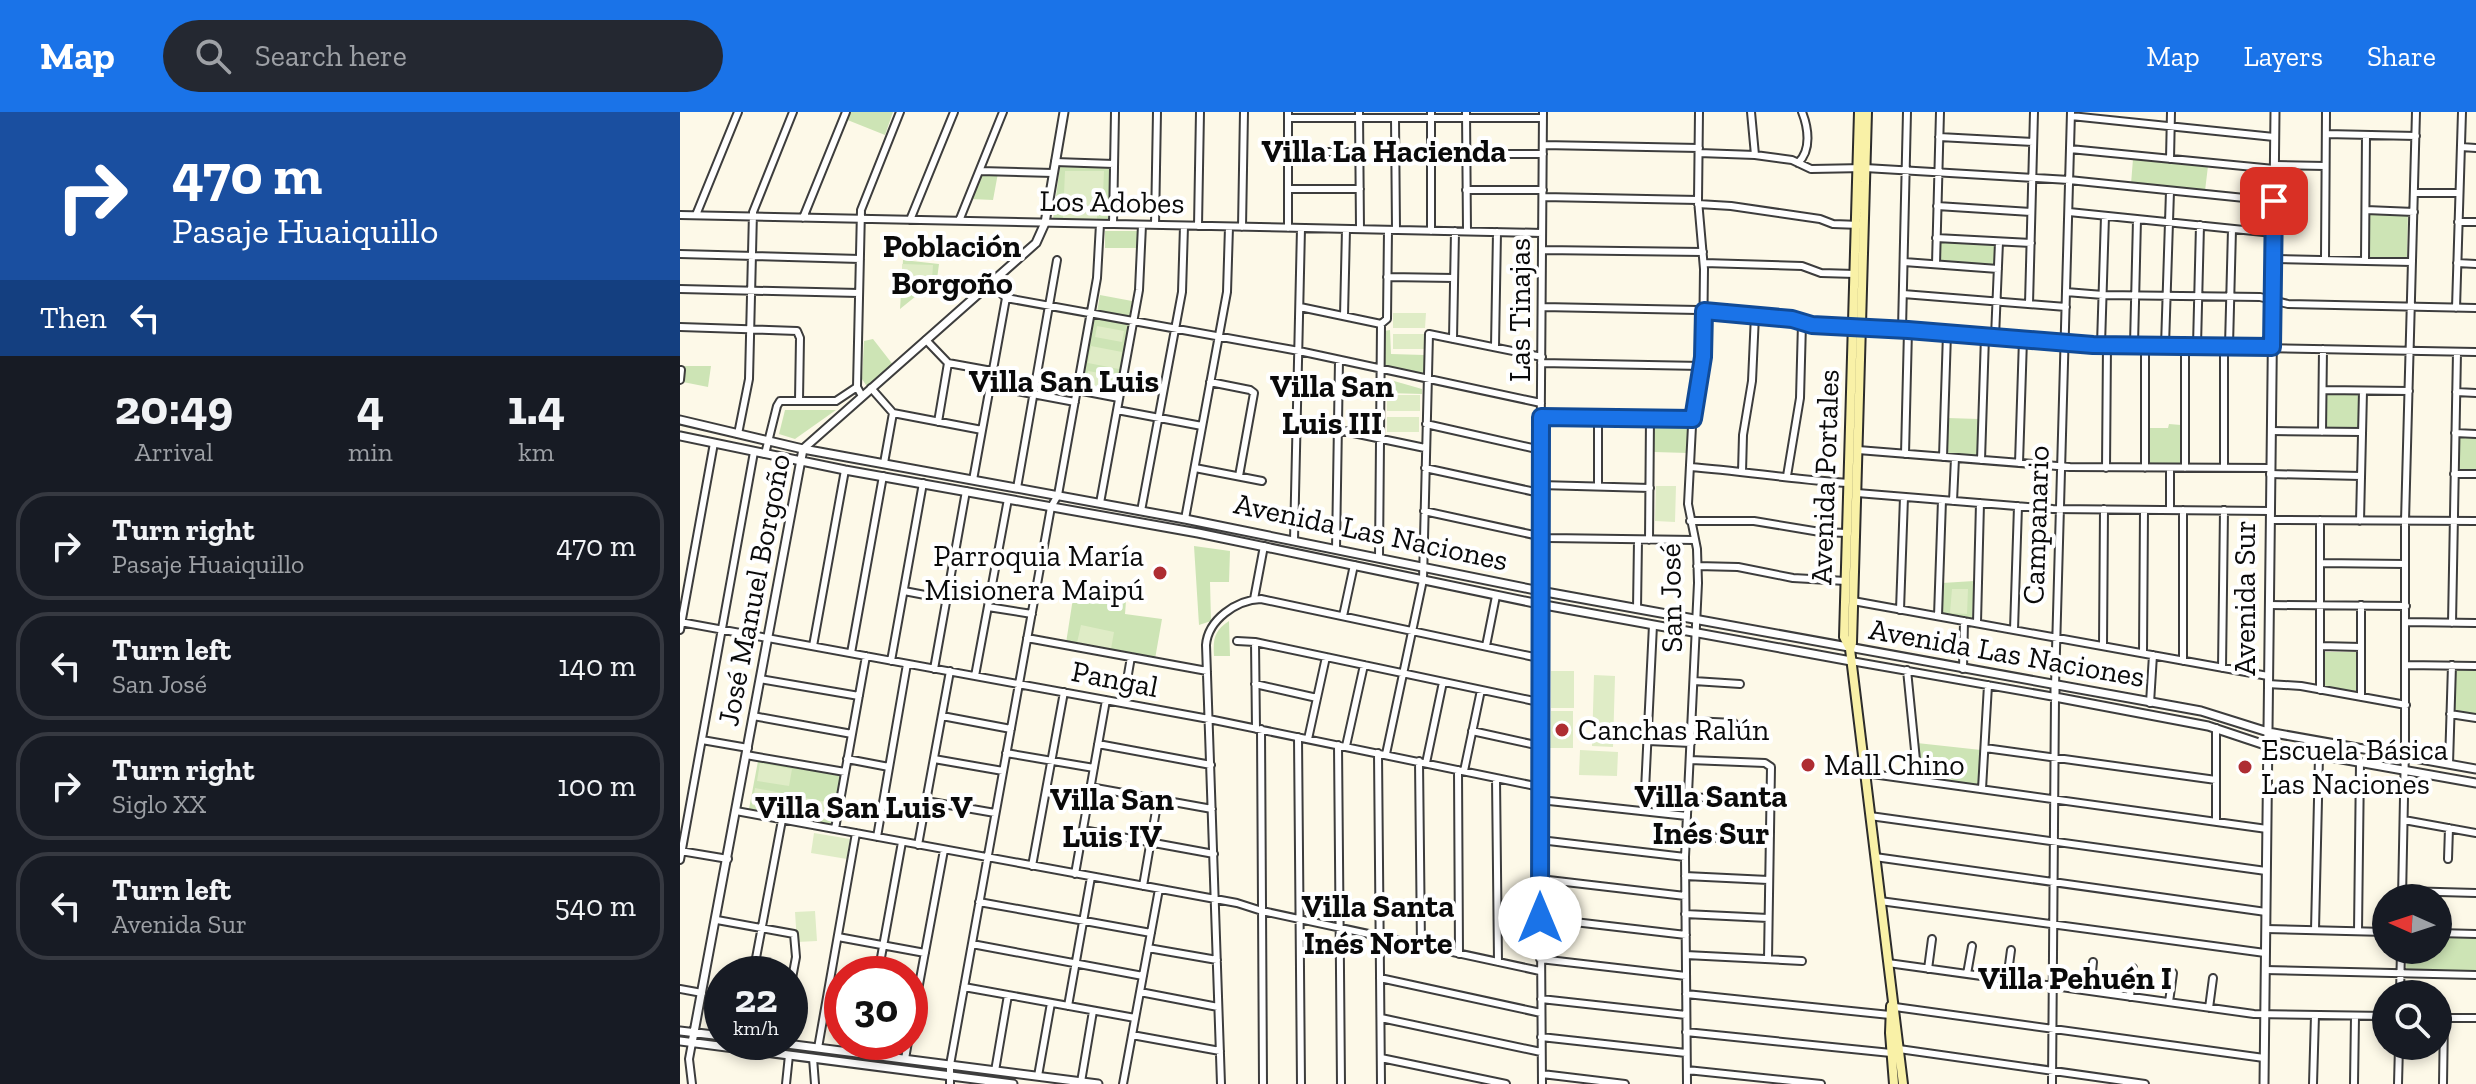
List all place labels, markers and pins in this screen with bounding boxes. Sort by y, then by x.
pin [2240,167,2308,235]
place label: Parroquia María Misionera Maipú [925,538,1144,608]
marker: Parroquia María Misionera Maipú [1151,564,1169,582]
place label: Canchas Ralún [1578,712,1769,748]
marker: Canchas Ralún [1553,721,1571,739]
place label: Escuela Básica Las Naciones [2261,732,2448,802]
place label: Mall Chino [1824,747,1965,783]
marker: Mall Chino [1799,756,1817,774]
marker: Escuela Básica Las Naciones [2236,758,2254,776]

